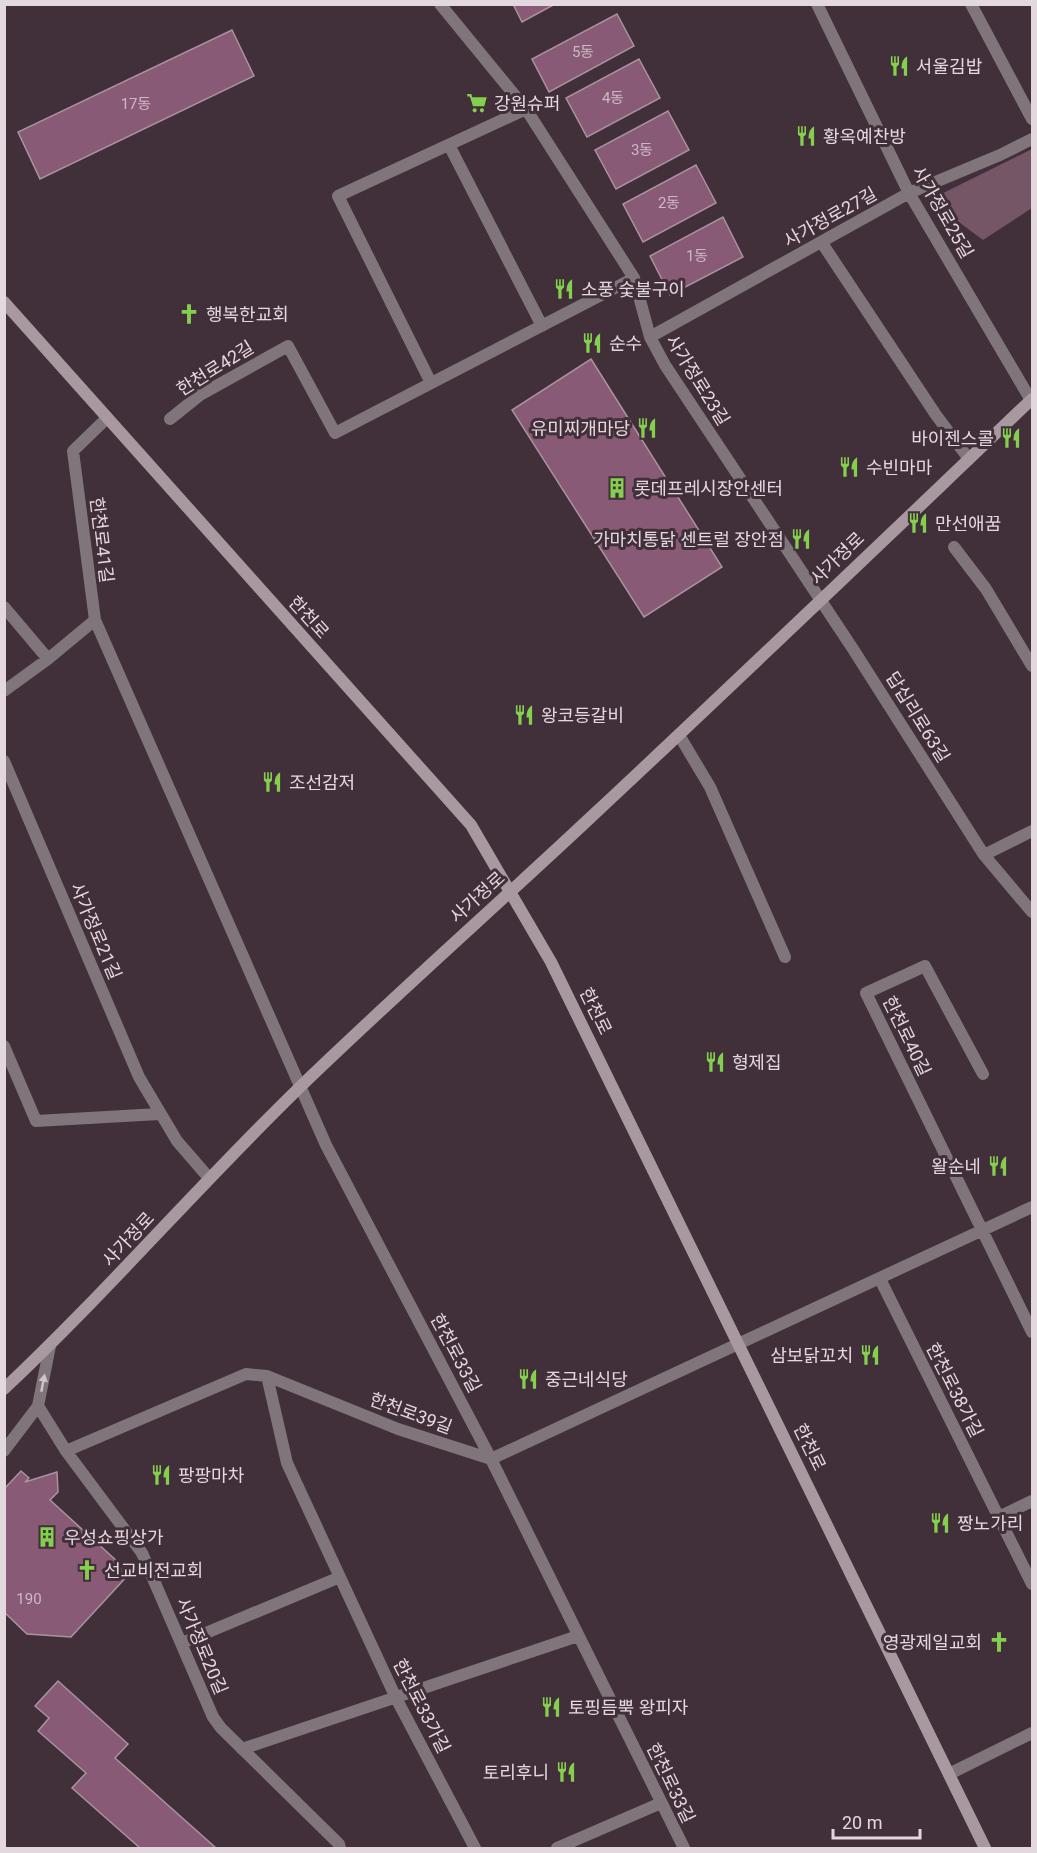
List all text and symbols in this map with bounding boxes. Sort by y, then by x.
house number: 5동 [572,43,594,61]
restaurant icon: 서울김밥 [887,54,911,78]
place label: 서울김밥 [916,56,982,77]
house number: 4동 [602,89,624,107]
supermarket icon: 강원슈퍼 [465,91,489,115]
place label: 강원슈퍼 [494,93,560,114]
house number: 17동 [121,95,151,113]
restaurant icon: 황옥예찬방 [794,124,818,148]
place label: 황옥예찬방 [823,126,906,147]
house number: 3동 [631,141,653,159]
street label: 사가정로25길 [908,162,978,262]
street label: 사가정로27길 [780,183,880,251]
house number: 2동 [658,194,680,212]
house number: 1동 [686,247,708,265]
restaurant icon: 소풍 숯불구이 [552,277,576,301]
place label: 소풍 숯불구이 [581,279,685,300]
church icon: 행복한교회 [177,302,201,326]
place label: 행복한교회 [206,304,289,325]
restaurant icon: 순수 [580,331,604,355]
street label: 사가정로23길 [662,331,734,429]
place label: 순수 [609,333,642,354]
street label: 한천로42길 [173,336,257,400]
restaurant icon: 유미찌개마당 [635,416,659,440]
place label: 유미찌개마당 [531,418,630,439]
restaurant icon: 바이젠스콜 [999,426,1023,450]
place label: 바이젠스콜 [911,428,994,449]
restaurant icon: 수빈마마 [837,455,861,479]
place label: 수빈마마 [866,457,933,478]
building icon: 롯데프레시장안센터 [605,476,629,500]
place label: 롯데프레시장안센터 [634,478,783,499]
street label: 한천로41길 [86,496,118,584]
restaurant icon: 만선애꿈 [906,511,930,535]
place label: 만선애꿈 [935,513,1001,534]
restaurant icon: 가마치통닭 센트럴 장안점 [789,527,813,551]
street label: 사가정로 [806,527,868,589]
place label: 가마치통닭 센트럴 장안점 [593,529,784,550]
street label: 한천로 [285,592,333,642]
street label: 답십리로63길 [882,668,954,766]
restaurant icon: 왕코등갈비 [512,703,536,727]
place label: 왕코등갈비 [541,705,624,726]
restaurant icon: 조선감저 [260,770,284,794]
place label: 조선감저 [289,772,355,793]
street label: 사가정로 [445,867,509,927]
street label: 사가정로21길 [66,879,126,983]
street label: 한천로 [576,984,616,1038]
street label: 한천로40길 [879,993,935,1079]
restaurant icon: 형제집 [703,1050,727,1074]
place label: 형제집 [732,1052,782,1073]
restaurant icon: 왈순네 [986,1154,1010,1178]
place label: 왈순네 [931,1156,981,1177]
street label: 사가정로 [98,1208,158,1270]
street label: 한천로33길 [426,1310,486,1396]
street label: 한천로38가길 [922,1339,988,1441]
restaurant icon: 삼보닭꼬치 [858,1343,882,1367]
place label: 삼보닭꼬치 [770,1345,853,1366]
restaurant icon: 중근네식당 [516,1367,540,1391]
place label: 중근네식당 [545,1369,628,1390]
one-way arrow [39,1373,48,1392]
street label: 한천로39길 [367,1388,455,1438]
street label: 한천로 [790,1420,830,1474]
restaurant icon: 팡팡마차 [149,1463,173,1487]
place label: 팡팡마차 [178,1465,245,1486]
restaurant icon: 짱노가리 [928,1511,952,1535]
place label: 짱노가리 [957,1513,1023,1534]
building icon: 우성쇼핑상가 [35,1525,59,1549]
place label: 우성쇼핑상가 [64,1527,164,1548]
church icon: 선교비전교회 [75,1558,99,1582]
place label: 선교비전교회 [104,1560,203,1581]
house number: 190 [16,1590,42,1608]
street label: 사가정로20길 [172,1594,232,1698]
church icon: 영광제일교회 [987,1630,1011,1654]
place label: 영광제일교회 [883,1632,982,1653]
street label: 한천로33가길 [389,1655,455,1757]
restaurant icon: 토핑듬뿍 왕피자 [539,1695,563,1719]
place label: 토핑듬뿍 왕피자 [568,1697,689,1718]
street label: 한천로33길 [643,1740,699,1826]
restaurant icon: 토리후니 [554,1760,578,1784]
place label: 토리후니 [483,1762,549,1783]
scale bar [833,1802,920,1840]
text: 20 m [842,1812,882,1833]

